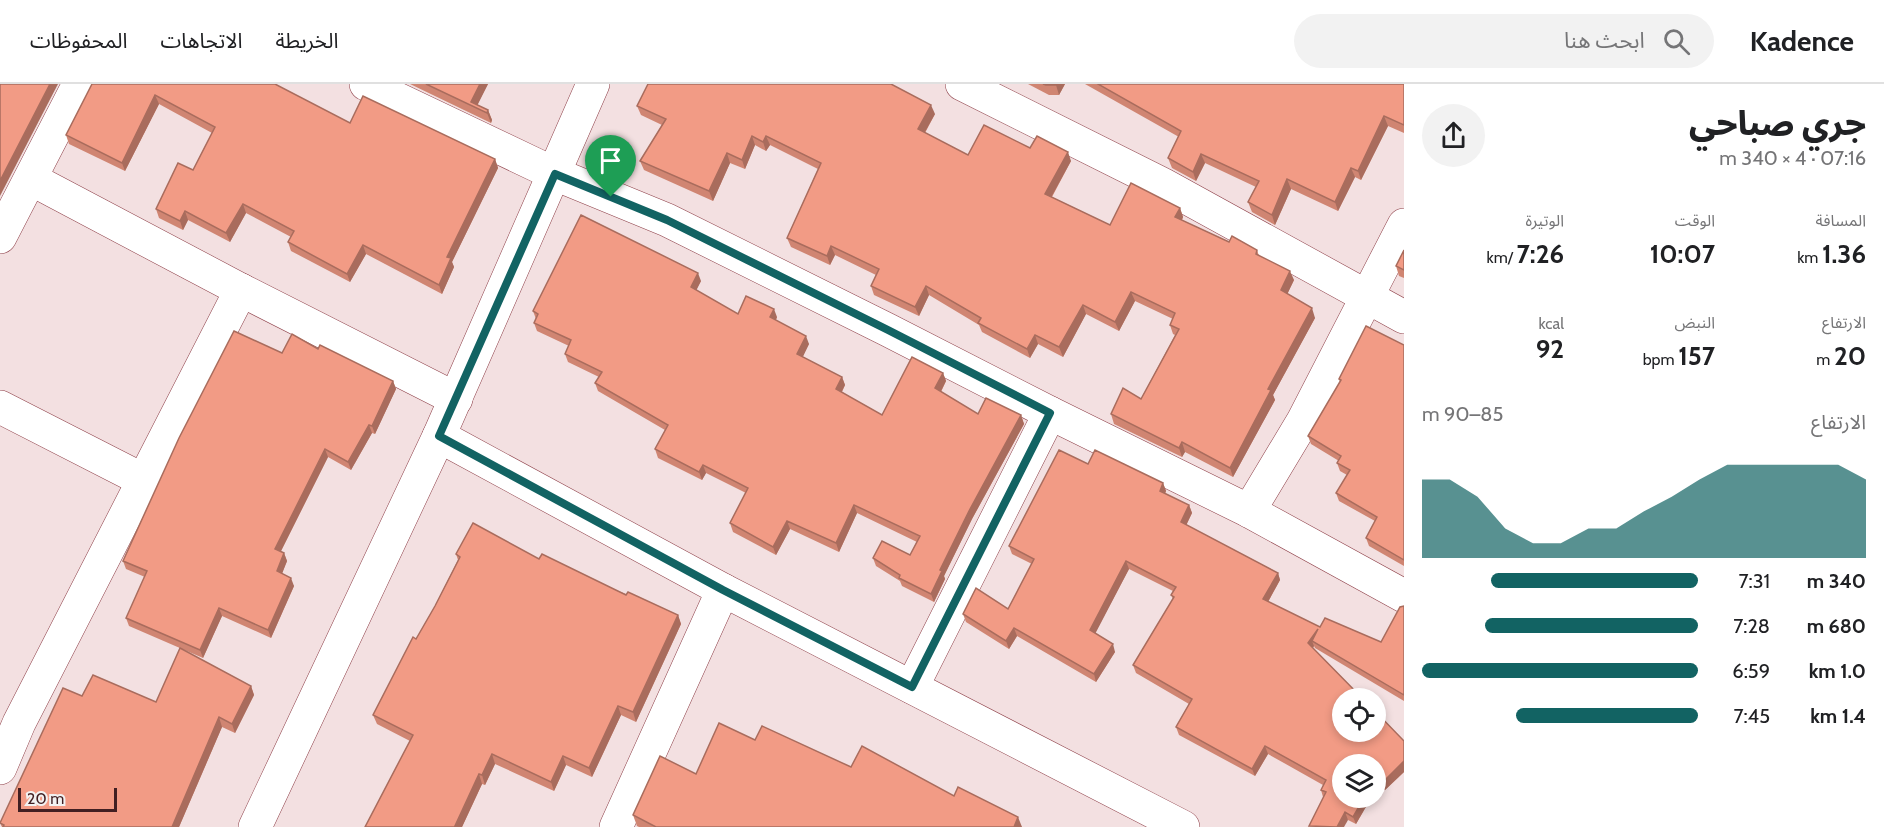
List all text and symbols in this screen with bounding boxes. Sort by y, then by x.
search box [1294,14,1714,68]
text: Kadence [1750,24,1854,58]
icon: search [1660,25,1693,58]
text: ابحث هنا [1564,27,1645,54]
text: المحفوظات [30,28,127,53]
text: الاتجاهات [160,28,242,53]
text: الخريطة [275,28,338,53]
text: جري صباحي [1689,103,1866,143]
button: share [1422,104,1485,167]
pin [585,135,636,197]
icon: arrive [594,144,627,177]
text: 07:16 · 4 × 340 m [1719,146,1866,170]
text: الوتيرة [1526,211,1564,230]
text: الوقت [1675,211,1715,230]
text: المسافة [1816,211,1866,230]
text: 7:26 [1517,238,1564,270]
text: 10:07 [1650,238,1715,270]
text: 1.36 [1822,238,1866,270]
text: /km [1487,248,1517,267]
text: km [1797,248,1822,267]
text: النبض [1674,313,1715,332]
text: الارتفاع [1822,313,1866,332]
text: kcal [1538,314,1564,333]
text: 92 [1536,333,1564,365]
text: 157 [1678,340,1715,372]
text: 20 [1834,340,1866,372]
text: bpm [1643,350,1678,369]
text: m [1816,350,1834,369]
text: 85–90 m [1422,402,1503,426]
text: الارتفاع [1811,410,1866,434]
text: 7:31 [1738,569,1770,593]
text: 340 m [1807,569,1866,593]
text: 7:28 [1733,614,1770,638]
text: 680 m [1807,614,1866,638]
text: 6:59 [1732,659,1770,683]
text: 1.0 km [1809,659,1866,683]
map controls [1332,688,1386,808]
button: locate [1332,688,1386,742]
text: 7:45 [1733,704,1770,728]
text: 1.4 km [1810,704,1866,728]
button: layers [1332,754,1386,808]
scale bar [18,785,117,812]
text: 20 m [27,789,64,808]

